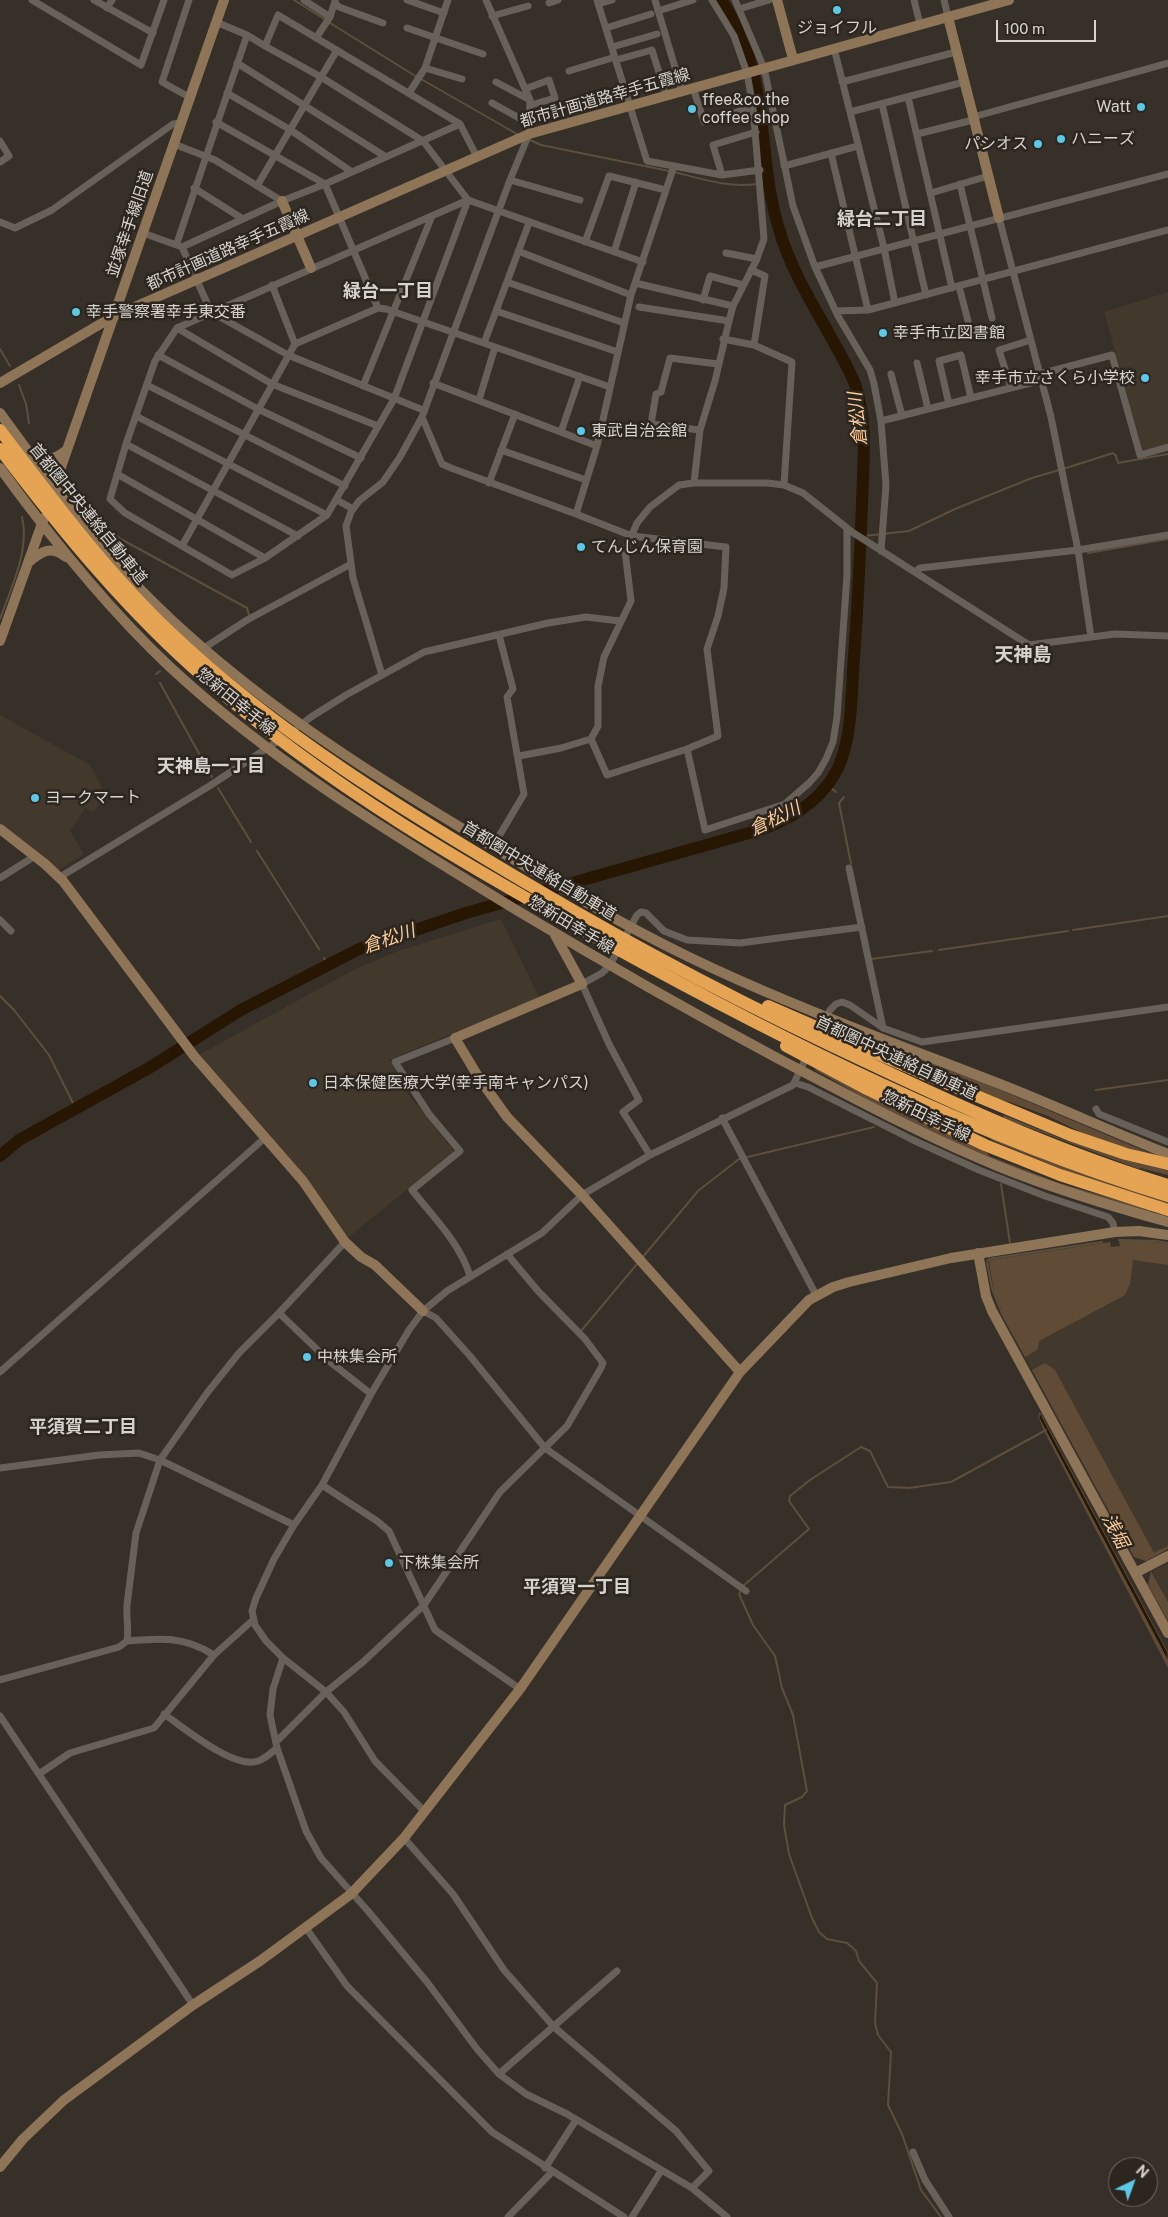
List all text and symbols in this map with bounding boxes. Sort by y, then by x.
marker: ジョイフル [831,4,843,16]
scale bar [998,10,1098,42]
place label: ジョイフル [797,18,877,38]
text: 100 m [1004,20,1045,37]
street label: 都市計画道路幸手五霞線 [518,65,692,131]
place label: ffee&co.the coffee shop [702,90,789,128]
place label: Watt [1096,97,1131,117]
marker: Watt [1135,101,1147,113]
marker: ffee&co.the coffee shop [686,103,698,115]
place label: ハニーズ [1071,129,1135,149]
marker: ハニーズ [1055,133,1067,145]
place label: パシオス [964,134,1028,154]
marker: パシオス [1032,138,1044,150]
street label: 並塚幸手線旧道 [103,168,157,280]
street label: 都市計画道路幸手五霞線 [144,205,312,295]
district label: 緑台二丁目 [837,208,927,230]
district label: 緑台一丁目 [343,280,433,302]
place label: 幸手警察署幸手東交番 [86,302,246,322]
marker: 幸手警察署幸手東交番 [70,306,82,318]
place label: 幸手市立図書館 [893,323,1005,343]
marker: 幸手市立図書館 [877,327,889,339]
place label: 幸手市立さくら小学校 [975,368,1135,388]
marker: 幸手市立さくら小学校 [1139,372,1151,384]
water label: 倉松川 [844,391,872,447]
place label: 東武自治会館 [591,421,687,441]
marker: 東武自治会館 [575,425,587,437]
street label: 首都圏中央連絡自動車道 [25,440,151,588]
place label: てんじん保育園 [591,537,703,557]
marker: てんじん保育園 [575,541,587,553]
district label: 天神島 [995,644,1051,666]
street label: 惣新田幸手線 [193,664,279,740]
district label: 天神島一丁目 [157,755,265,777]
place label: ヨークマート [45,788,141,808]
marker: ヨークマート [29,792,41,804]
water label: 倉松川 [746,797,804,841]
street label: 首都圏中央連絡自動車道 [459,817,619,925]
street label: 惣新田幸手線 [525,892,617,958]
water label: 倉松川 [360,920,418,958]
street label: 首都圏中央連絡自動車道 [812,1012,980,1104]
place label: 日本保健医療大学(幸手南キャンパス) [323,1073,589,1093]
marker: 日本保健医療大学(幸手南キャンパス) [307,1077,319,1089]
street label: 惣新田幸手線 [879,1086,973,1146]
place label: 中株集会所 [317,1347,397,1367]
marker: 中株集会所 [301,1351,313,1363]
district label: 平須賀二丁目 [29,1416,137,1438]
water label: 浅堀 [1097,1510,1133,1552]
place label: 下株集会所 [399,1553,479,1573]
marker: 下株集会所 [383,1557,395,1569]
district label: 平須賀一丁目 [523,1576,631,1598]
north arrow [1108,2157,1158,2207]
text: N [1133,2162,1152,2181]

